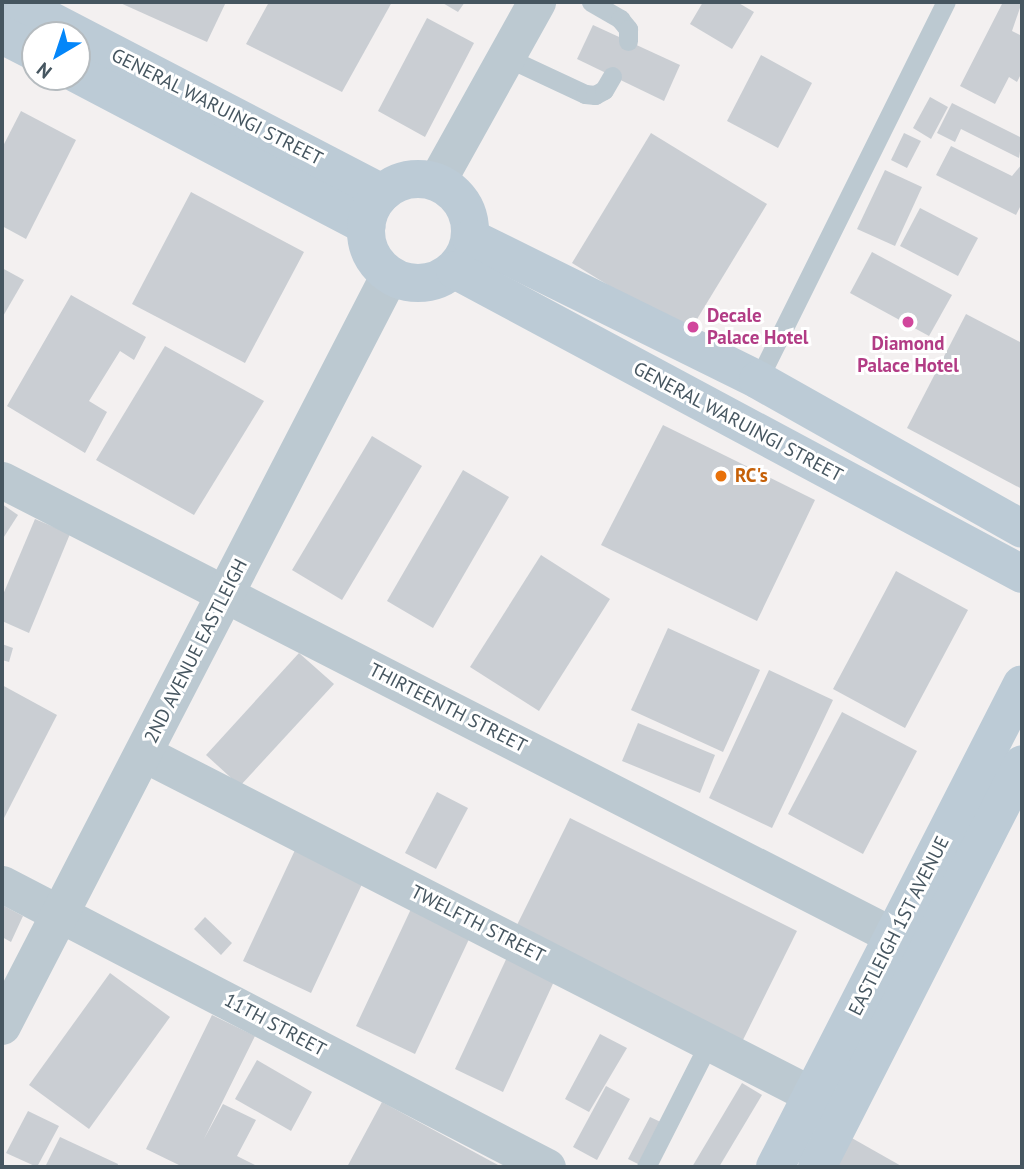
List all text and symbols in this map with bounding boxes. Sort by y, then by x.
north arrow [21,21,91,91]
street label: GENERAL WARUINGI STREET [107,43,327,171]
text: N [32,58,56,84]
place label: Decale Palace Hotel [707,305,808,349]
marker: Diamond Palace Hotel [900,314,916,330]
marker: Decale Palace Hotel [685,319,701,335]
place label: Diamond Palace Hotel [857,333,959,377]
street label: GENERAL WARUINGI STREET [629,357,847,487]
place label: RC's [735,465,768,487]
marker: RC's [713,468,729,484]
street label: 2ND AVENUE EASTLEIGH [139,555,253,747]
street label: THIRTEENTH STREET [365,658,531,758]
street label: EASTLEIGH 1ST AVENUE [844,832,954,1020]
street label: TWELFTH STREET [407,880,549,968]
street label: 11TH STREET [220,989,330,1061]

